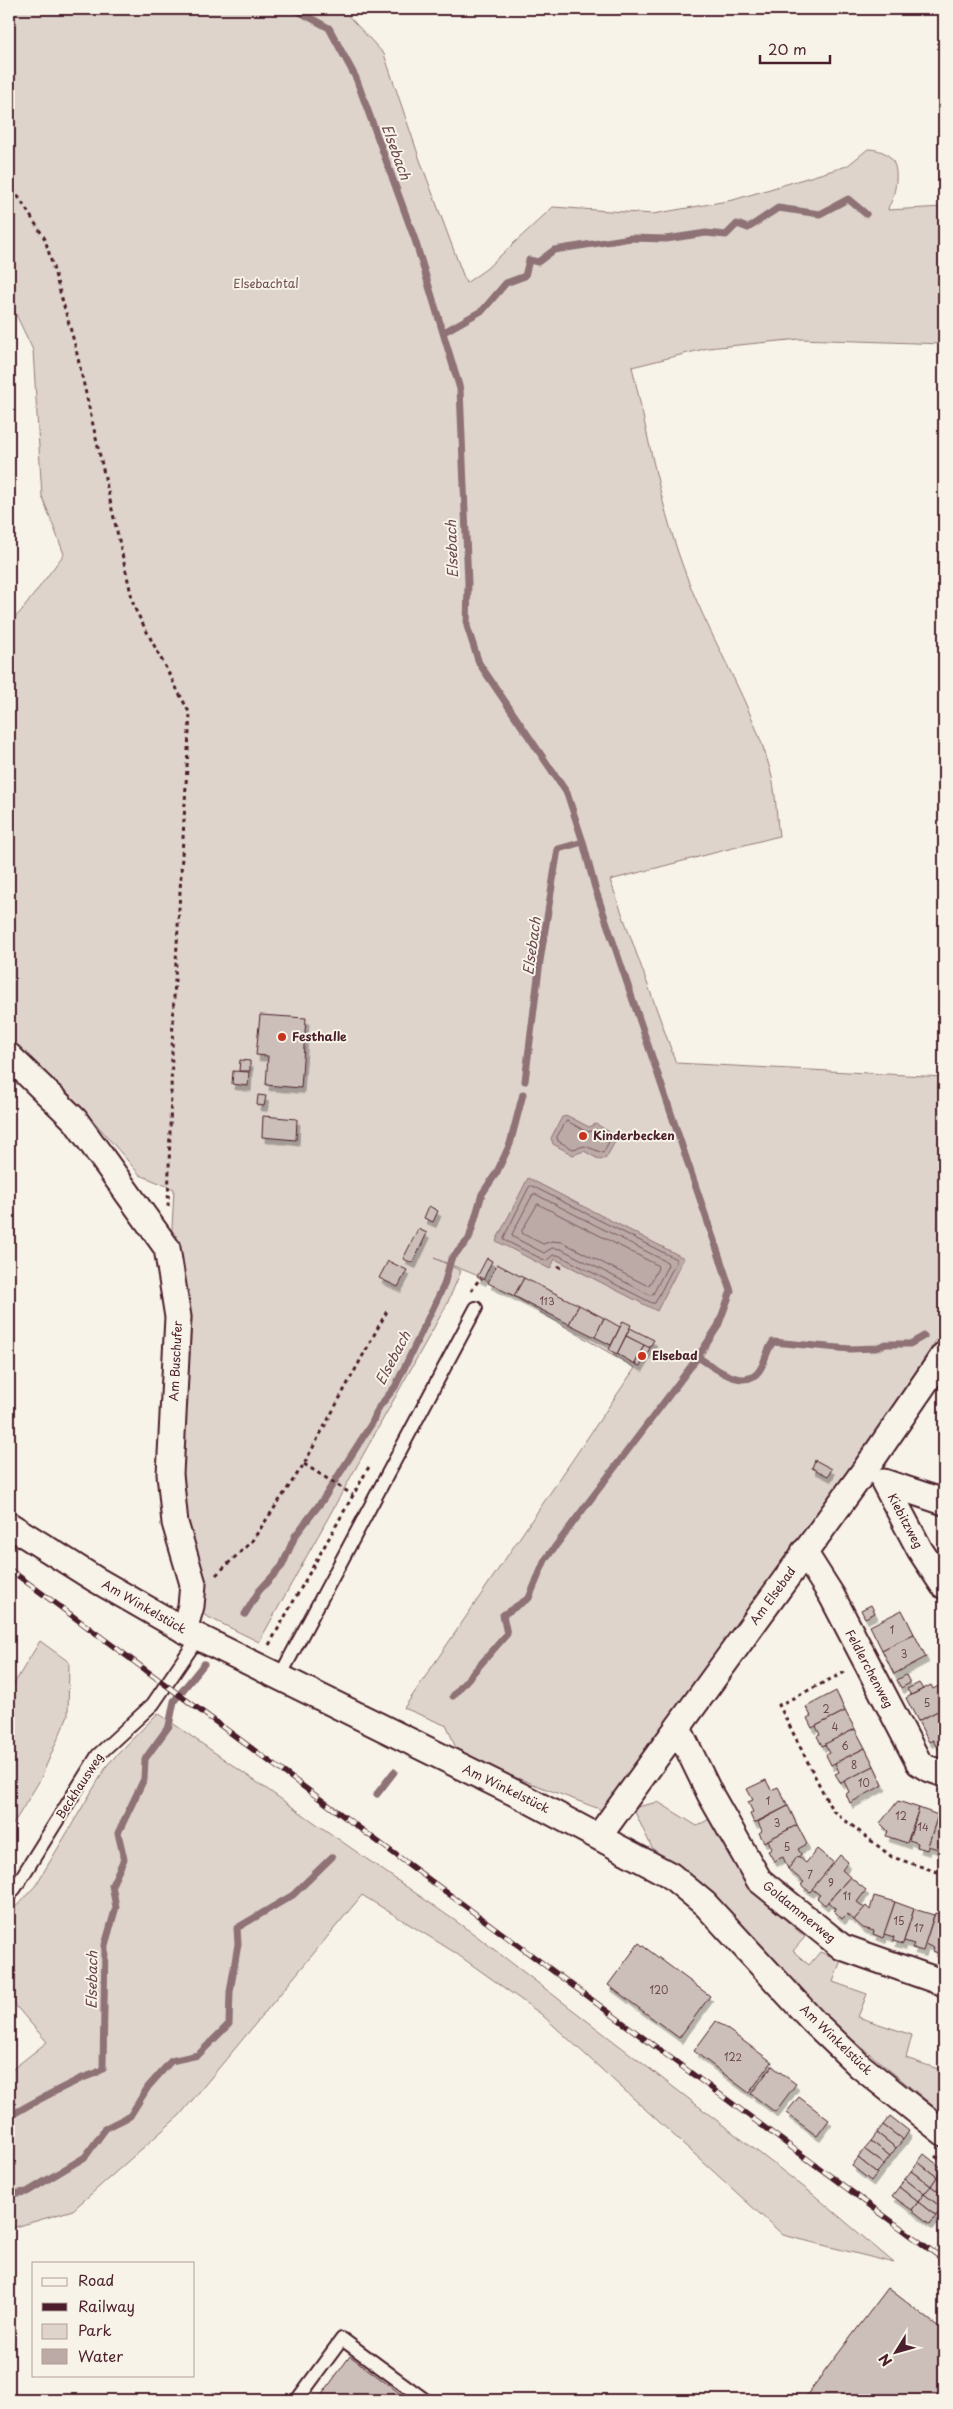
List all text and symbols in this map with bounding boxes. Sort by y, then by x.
scale bar [760,32,830,64]
text: 20 m [768,37,807,60]
water label: Elsebach [377,121,417,183]
park label: Elsebachtal [233,274,299,292]
water label: Elsebach [440,519,463,578]
water label: Elsebach [517,915,546,976]
place label: Festhalle [292,1027,347,1045]
marker: Festhalle [276,1031,288,1043]
place label: Kinderbecken [593,1126,675,1144]
marker: Kinderbecken [577,1130,589,1142]
house number: 113 [539,1293,555,1308]
street label: Am Buschufer [164,1320,186,1402]
water label: Elsebach [370,1327,416,1388]
place label: Elsebad [652,1346,698,1364]
marker: Elsebad [636,1350,648,1362]
street label: Kiebitzweg [884,1490,928,1551]
street label: Am Elsebad [745,1563,799,1628]
street label: Am Winkelstück [99,1575,190,1638]
house number: 1 [890,1622,894,1637]
street label: Feldlerchenweg [842,1626,898,1711]
house number: 3 [901,1646,907,1661]
house number: 5 [924,1695,930,1710]
house number: 2 [822,1701,830,1716]
house number: 4 [832,1719,839,1734]
house number: 6 [841,1738,849,1753]
street label: Beckhausweg [51,1749,107,1822]
house number: 8 [851,1757,857,1772]
street label: Am Winkelstück [460,1759,553,1817]
house number: 10 [858,1775,870,1790]
house number: 1 [766,1793,770,1808]
house number: 12 [895,1808,907,1823]
house number: 3 [774,1815,780,1830]
house number: 14 [917,1819,929,1834]
house number: 5 [784,1839,790,1854]
house number: 7 [807,1867,813,1882]
house number: 9 [828,1875,834,1890]
street label: Goldammerweg [759,1876,840,1946]
house number: 11 [843,1888,851,1903]
house number: 15 [894,1913,904,1928]
house number: 17 [914,1920,925,1935]
water label: Elsebach [80,1950,103,2009]
house number: 120 [650,1982,668,1997]
street label: Am Winkelstück [796,2000,877,2079]
house number: 122 [724,2049,742,2064]
legend [32,2262,195,2376]
text: Road [78,2268,114,2291]
text: Railway [78,2294,135,2317]
text: Park [78,2318,112,2341]
north arrow [870,2326,920,2376]
text: Water [78,2344,123,2367]
text: N [873,2349,897,2371]

